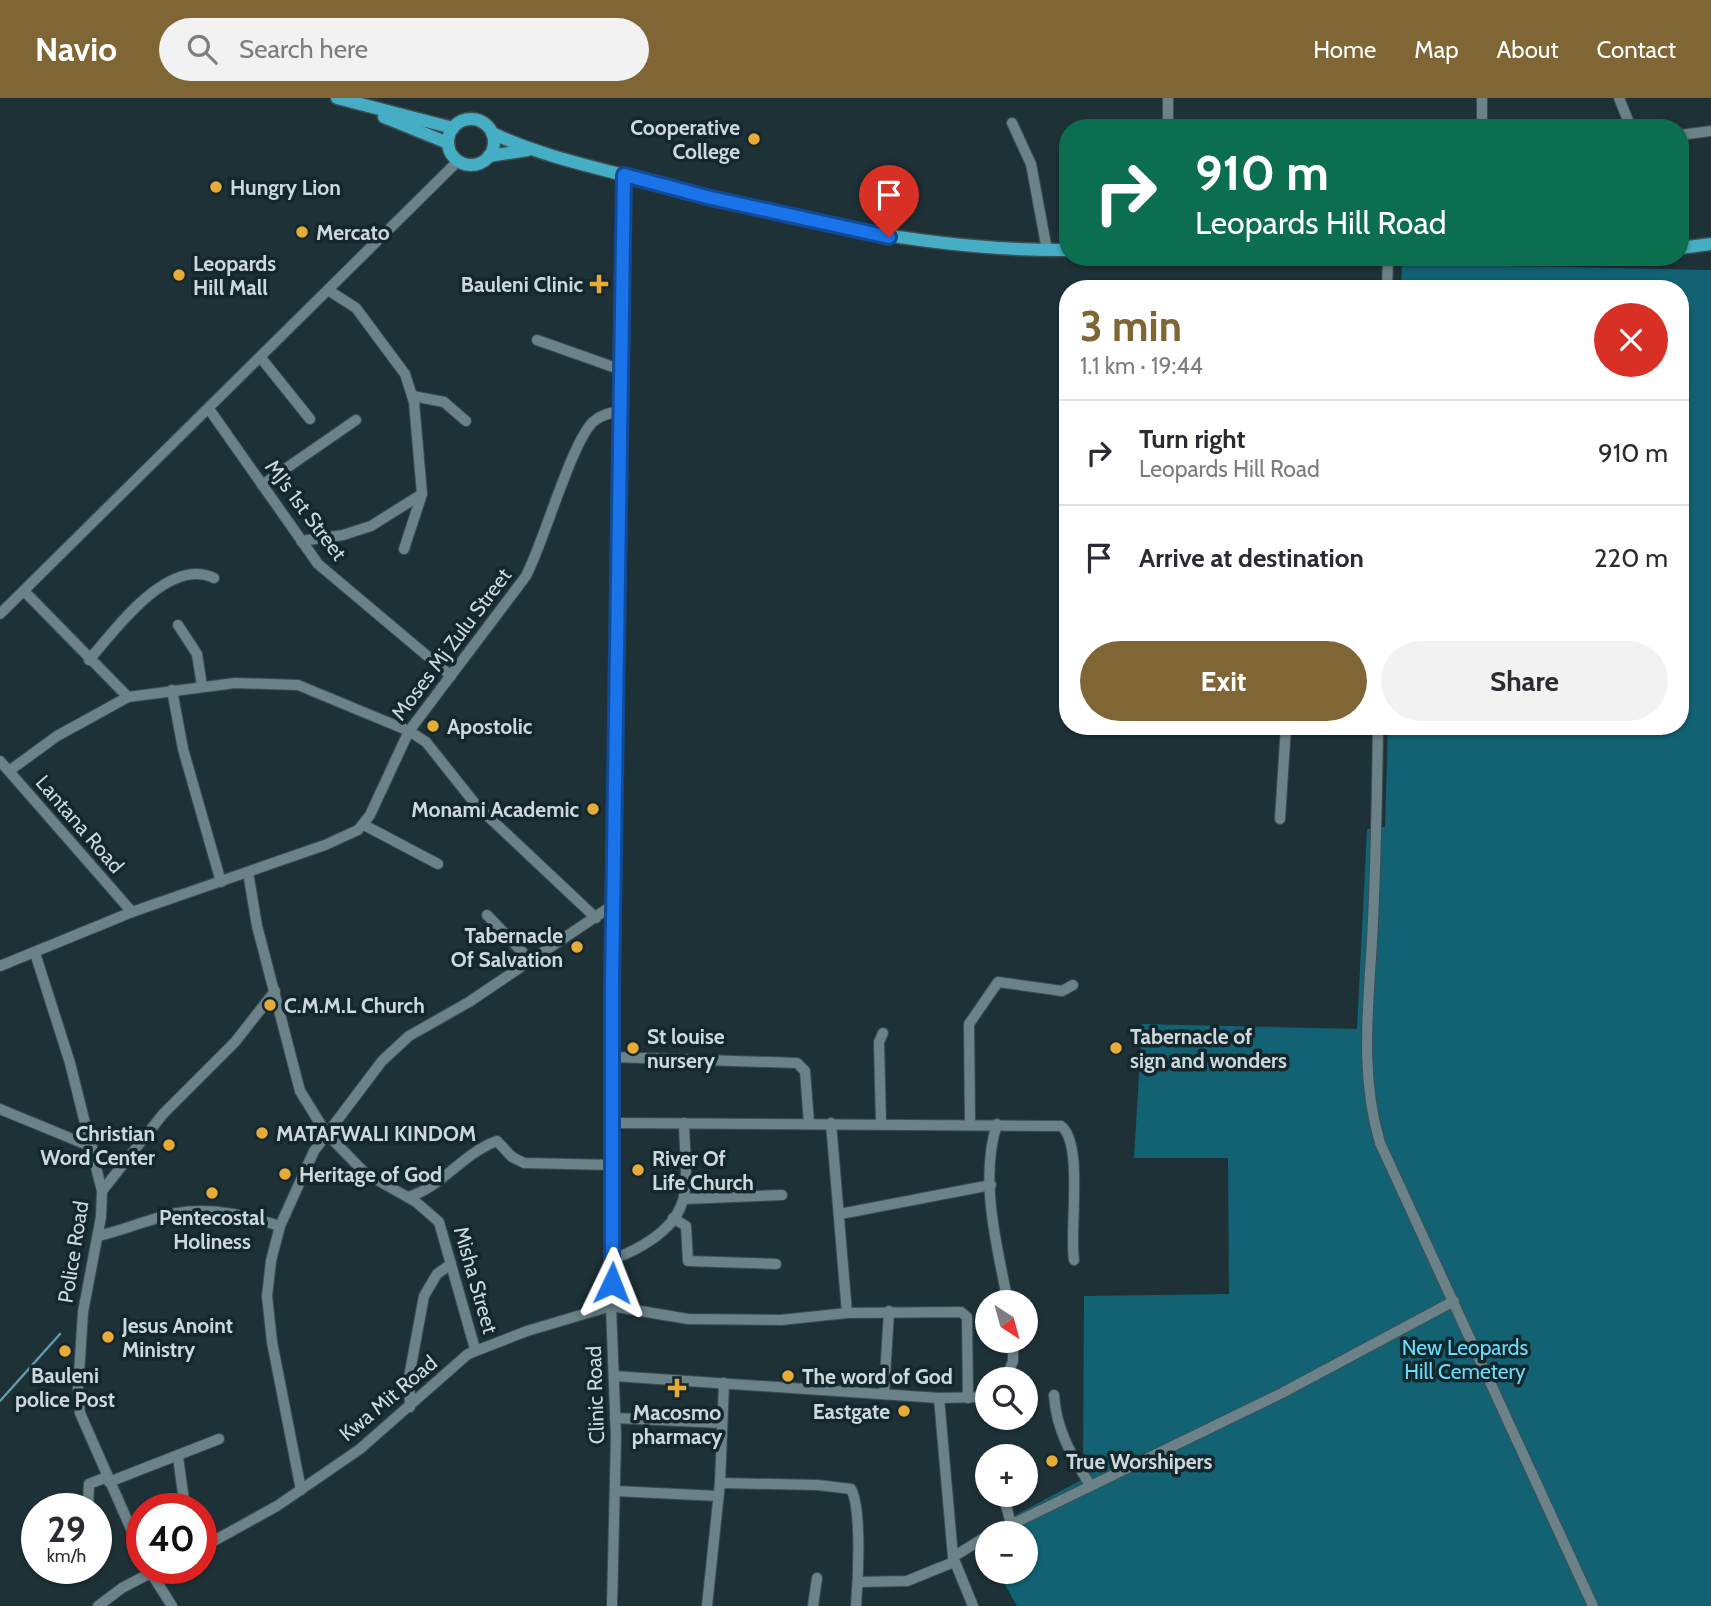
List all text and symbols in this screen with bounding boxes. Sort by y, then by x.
search box [159,18,649,81]
text: Navio [35,29,117,69]
icon: search [183,30,221,68]
text: Search here [239,33,368,65]
text: Home [1313,35,1376,64]
text: Map [1414,35,1459,64]
text: About [1497,35,1559,64]
text: Contact [1597,35,1676,64]
place label: Cooperative College [630,115,740,164]
marker: Cooperative College [746,131,762,147]
text: 910 m [1195,143,1329,202]
icon: right [1080,147,1171,238]
pin [859,165,919,237]
place label: Hungry Lion [230,175,341,200]
icon: arrive [870,176,908,214]
marker: Hungry Lion [208,179,224,195]
text: Leopards Hill Road [1195,203,1447,242]
place label: Mercato [316,220,390,245]
marker: Mercato [294,224,310,240]
place label: Leopards Hill Mall [193,251,276,300]
marker: Leopards Hill Mall [171,267,187,283]
place label: Bauleni Clinic [461,272,583,297]
marker: Bauleni Clinic [589,274,609,294]
text: 3 min [1080,300,1182,352]
button: close [1594,303,1668,377]
text: 1.1 km · 19:44 [1080,352,1203,380]
text: Turn right [1139,423,1245,455]
icon: right [1080,434,1118,472]
text: 910 m [1598,437,1668,469]
street label: MJ’s 1st Street [260,455,352,565]
text: Leopards Hill Road [1139,455,1320,483]
icon: arrive [1080,539,1118,577]
text: Arrive at destination [1139,542,1364,574]
text: 220 m [1594,542,1668,574]
street label: Moses Mj Zulu Street [386,563,517,725]
button: Exit [1080,641,1367,721]
button: Share [1381,641,1668,721]
place label: Apostolic [447,714,533,739]
marker: Apostolic [425,718,441,734]
street label: Lantana Road [31,770,129,878]
place label: Monami Academic [411,797,579,822]
marker: Monami Academic [585,801,601,817]
place label: Tabernacle Of Salvation [451,923,563,972]
marker: Tabernacle Of Salvation [569,939,585,955]
place label: C.M.M.L Church [284,993,425,1018]
marker: C.M.M.L Church [262,997,278,1013]
place label: St louise nursery [647,1024,725,1073]
place label: Tabernacle of sign and wonders [1130,1024,1287,1073]
marker: St louise nursery [625,1040,641,1056]
marker: Tabernacle of sign and wonders [1108,1040,1124,1056]
place label: Christian Word Center [40,1121,155,1170]
place label: MATAFWALI KINDOM [276,1121,476,1146]
marker: MATAFWALI KINDOM [254,1125,270,1141]
marker: Christian Word Center [161,1137,177,1153]
place label: River Of Life Church [652,1146,754,1195]
place label: Heritage of God [299,1162,442,1187]
marker: River Of Life Church [630,1162,646,1178]
marker: Heritage of God [277,1166,293,1182]
marker: Pentecostal Holiness [204,1185,220,1201]
street label: Police Road [53,1199,93,1305]
place label: Pentecostal Holiness [159,1205,266,1254]
street label: Misha Street [449,1224,503,1336]
position arrow [575,1246,649,1320]
north arrow [975,1290,1038,1353]
map controls [975,1290,1038,1584]
place label: Jesus Anoint Ministry [121,1313,233,1362]
marker: Jesus Anoint Ministry [100,1329,116,1345]
park label: New Leopards Hill Cemetery [1402,1335,1528,1384]
marker: Bauleni police Post [57,1343,73,1359]
street label: Clinic Road [581,1345,609,1445]
street label: Kwa Mit Road [334,1350,442,1446]
place label: Bauleni police Post [15,1363,115,1412]
place label: The word of God [802,1364,953,1389]
button: search [975,1367,1038,1430]
marker: The word of God [780,1368,796,1384]
marker: Macosmo pharmacy [669,1380,685,1396]
place label: Eastgate [813,1399,890,1424]
place label: Macosmo pharmacy [632,1400,723,1449]
marker: Eastgate [896,1403,912,1419]
button: + [975,1444,1038,1507]
place label: True Worshipers [1066,1449,1213,1474]
marker: True Worshipers [1044,1453,1060,1469]
speed limit sign: 40 [126,1493,217,1584]
text: 29 [47,1508,86,1551]
button: − [975,1521,1038,1584]
text: km/h [47,1545,86,1567]

